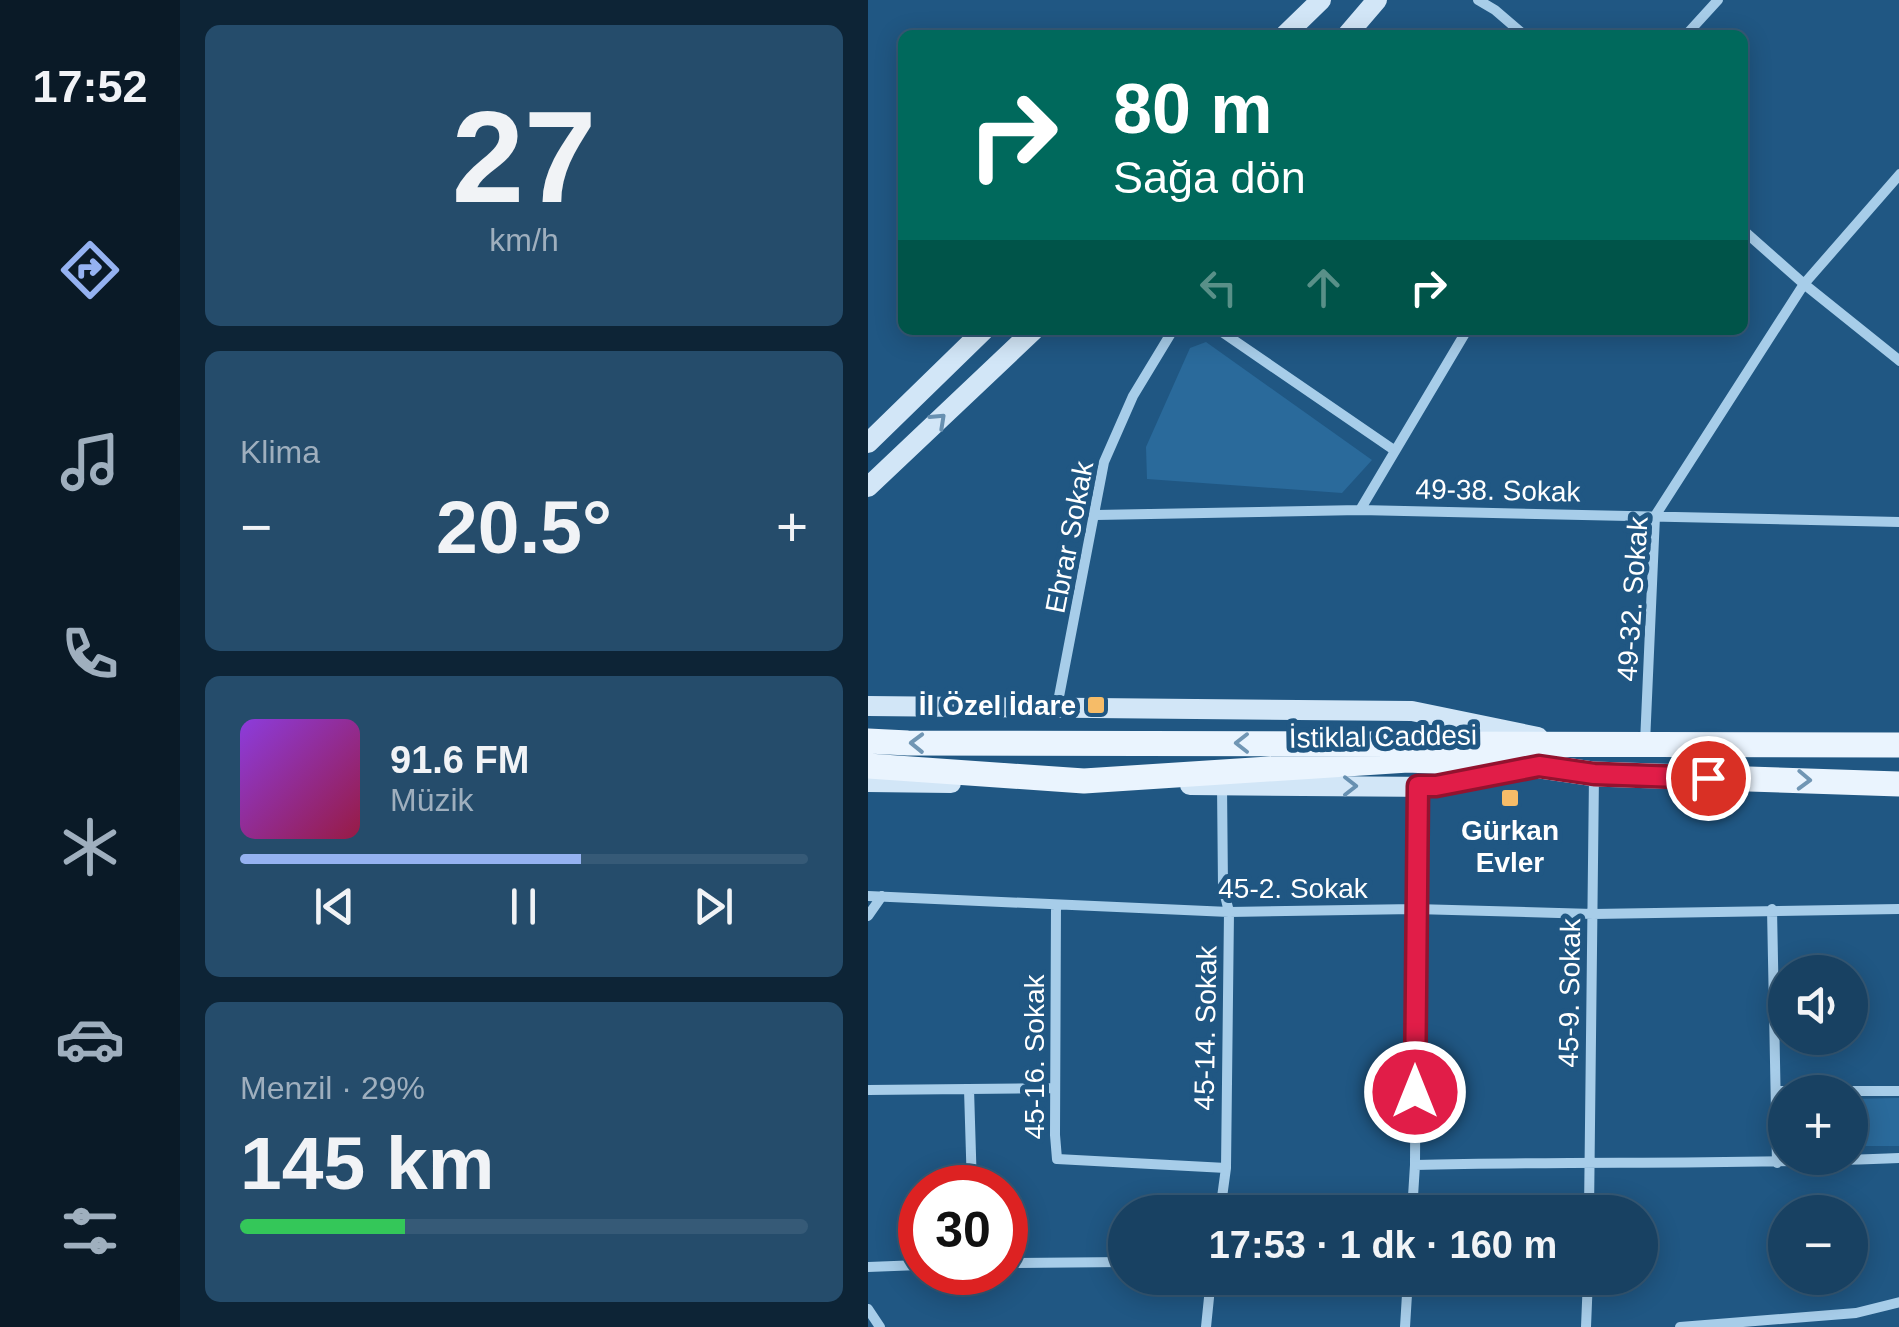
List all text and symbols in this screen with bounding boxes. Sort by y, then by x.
text: 17:52 [32,61,148,112]
icon: right [948,70,1078,200]
text: 80 m [1113,70,1273,148]
text: 27 [452,84,596,230]
text: Sağa dön [1113,152,1306,203]
text: km/h [489,222,559,258]
icon: directions [55,235,125,305]
icon: left [1191,260,1246,315]
icon: ahead [1296,260,1351,315]
icon: right [1401,260,1456,315]
one-way arrow [927,414,946,432]
icon: music [55,427,125,497]
text: Klima [240,434,320,470]
street label: Ebrar Sokak [1040,458,1100,616]
street label: 49-38. Sokak [1415,474,1582,507]
text: 20.5° [436,485,612,569]
text: − [240,496,272,558]
text: + [776,496,808,558]
street label: 49-32. Sokak [1611,515,1654,682]
icon: phone [55,619,125,689]
place label: İl Özel İdare [919,690,1076,721]
marker: İl Özel İdare [1085,694,1107,716]
street label: İstiklal Caddesi [1289,719,1477,754]
one-way arrow [909,732,924,754]
one-way arrow [1234,732,1250,754]
pin [1666,736,1751,821]
text: 91.6 FM [390,739,529,781]
icon: arrive [1681,751,1736,806]
one-way arrow [1796,770,1812,791]
one-way arrow [1344,775,1359,797]
text: Müzik [390,782,474,818]
marker: Gürkan Evler [1499,787,1521,809]
icon: climate [55,812,125,882]
place label: Gürkan Evler [1461,815,1559,878]
street label: 45-2. Sokak [1218,873,1369,904]
icon: previous [307,879,362,934]
icon: pause [496,879,551,934]
icon: next [686,879,741,934]
street label: 45-9. Sokak [1553,917,1586,1068]
street label: 45-14. Sokak [1189,944,1222,1111]
map controls [1768,955,1868,1295]
button: sound [1768,955,1868,1055]
street label: 45-16. Sokak [1019,974,1050,1140]
icon: car [55,1004,125,1074]
position arrow [1363,1040,1467,1144]
text: Menzil · 29% [240,1070,425,1106]
button: + [1768,1075,1868,1175]
text: 145 km [240,1121,494,1205]
speed limit sign: 30 [898,1165,1028,1295]
button: − [1768,1195,1868,1295]
icon: filters [55,1196,125,1266]
text: 17:53 · 1 dk · 160 m [1209,1224,1557,1266]

